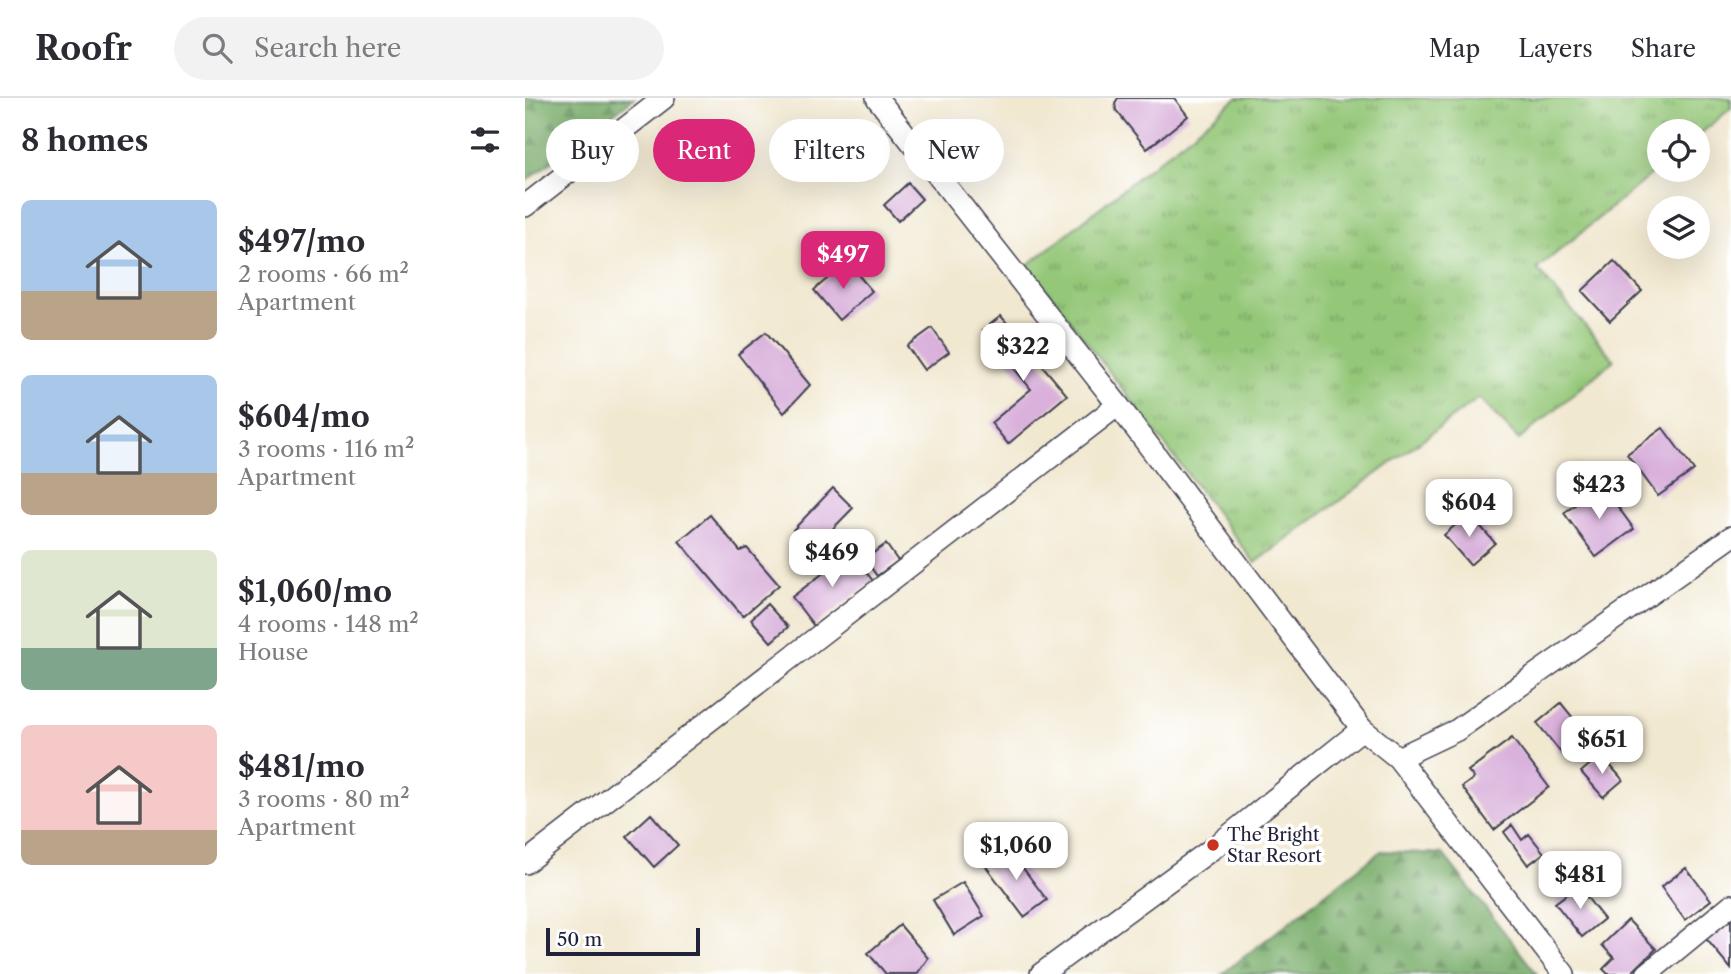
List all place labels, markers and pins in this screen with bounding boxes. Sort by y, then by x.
pin: $497 [802,232,884,291]
pin: $322 [982,324,1064,383]
pin: $423 [1558,462,1640,521]
pin: $604 [1428,480,1510,539]
pin: $469 [791,530,873,589]
pin: $651 [1561,716,1643,776]
pin: $1,060 [959,822,1073,882]
place label: The Bright Star Resort [1227,824,1322,867]
marker: The Bright Star Resort [1205,837,1221,853]
pin: $481 [1539,852,1621,911]

